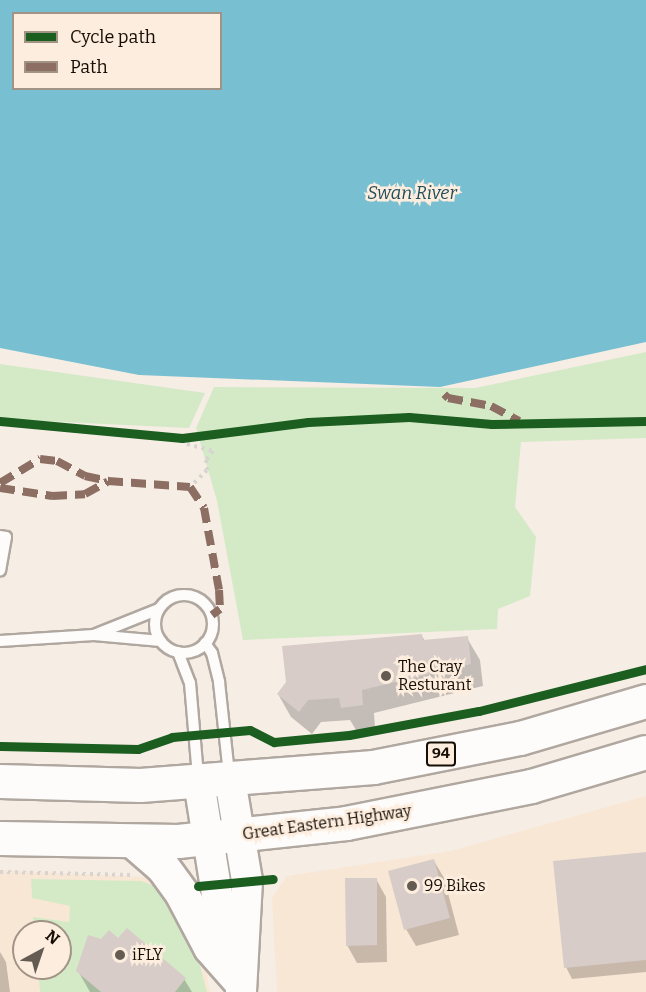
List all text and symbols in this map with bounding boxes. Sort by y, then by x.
legend [12,12,222,90]
text: Cycle path [70,26,156,48]
text: Path [70,56,108,78]
water label: Swan River [367,182,457,204]
place label: The Cray Resturant [398,657,472,695]
marker: The Cray Resturant [379,669,393,683]
road number: 94 [426,742,456,766]
street label: Great Eastern Highway [241,802,413,844]
place label: 99 Bikes [424,876,486,896]
marker: 99 Bikes [405,879,419,893]
north arrow [12,920,72,980]
text: N [42,926,63,949]
place label: iFLY [132,945,163,965]
marker: iFLY [113,948,127,962]

